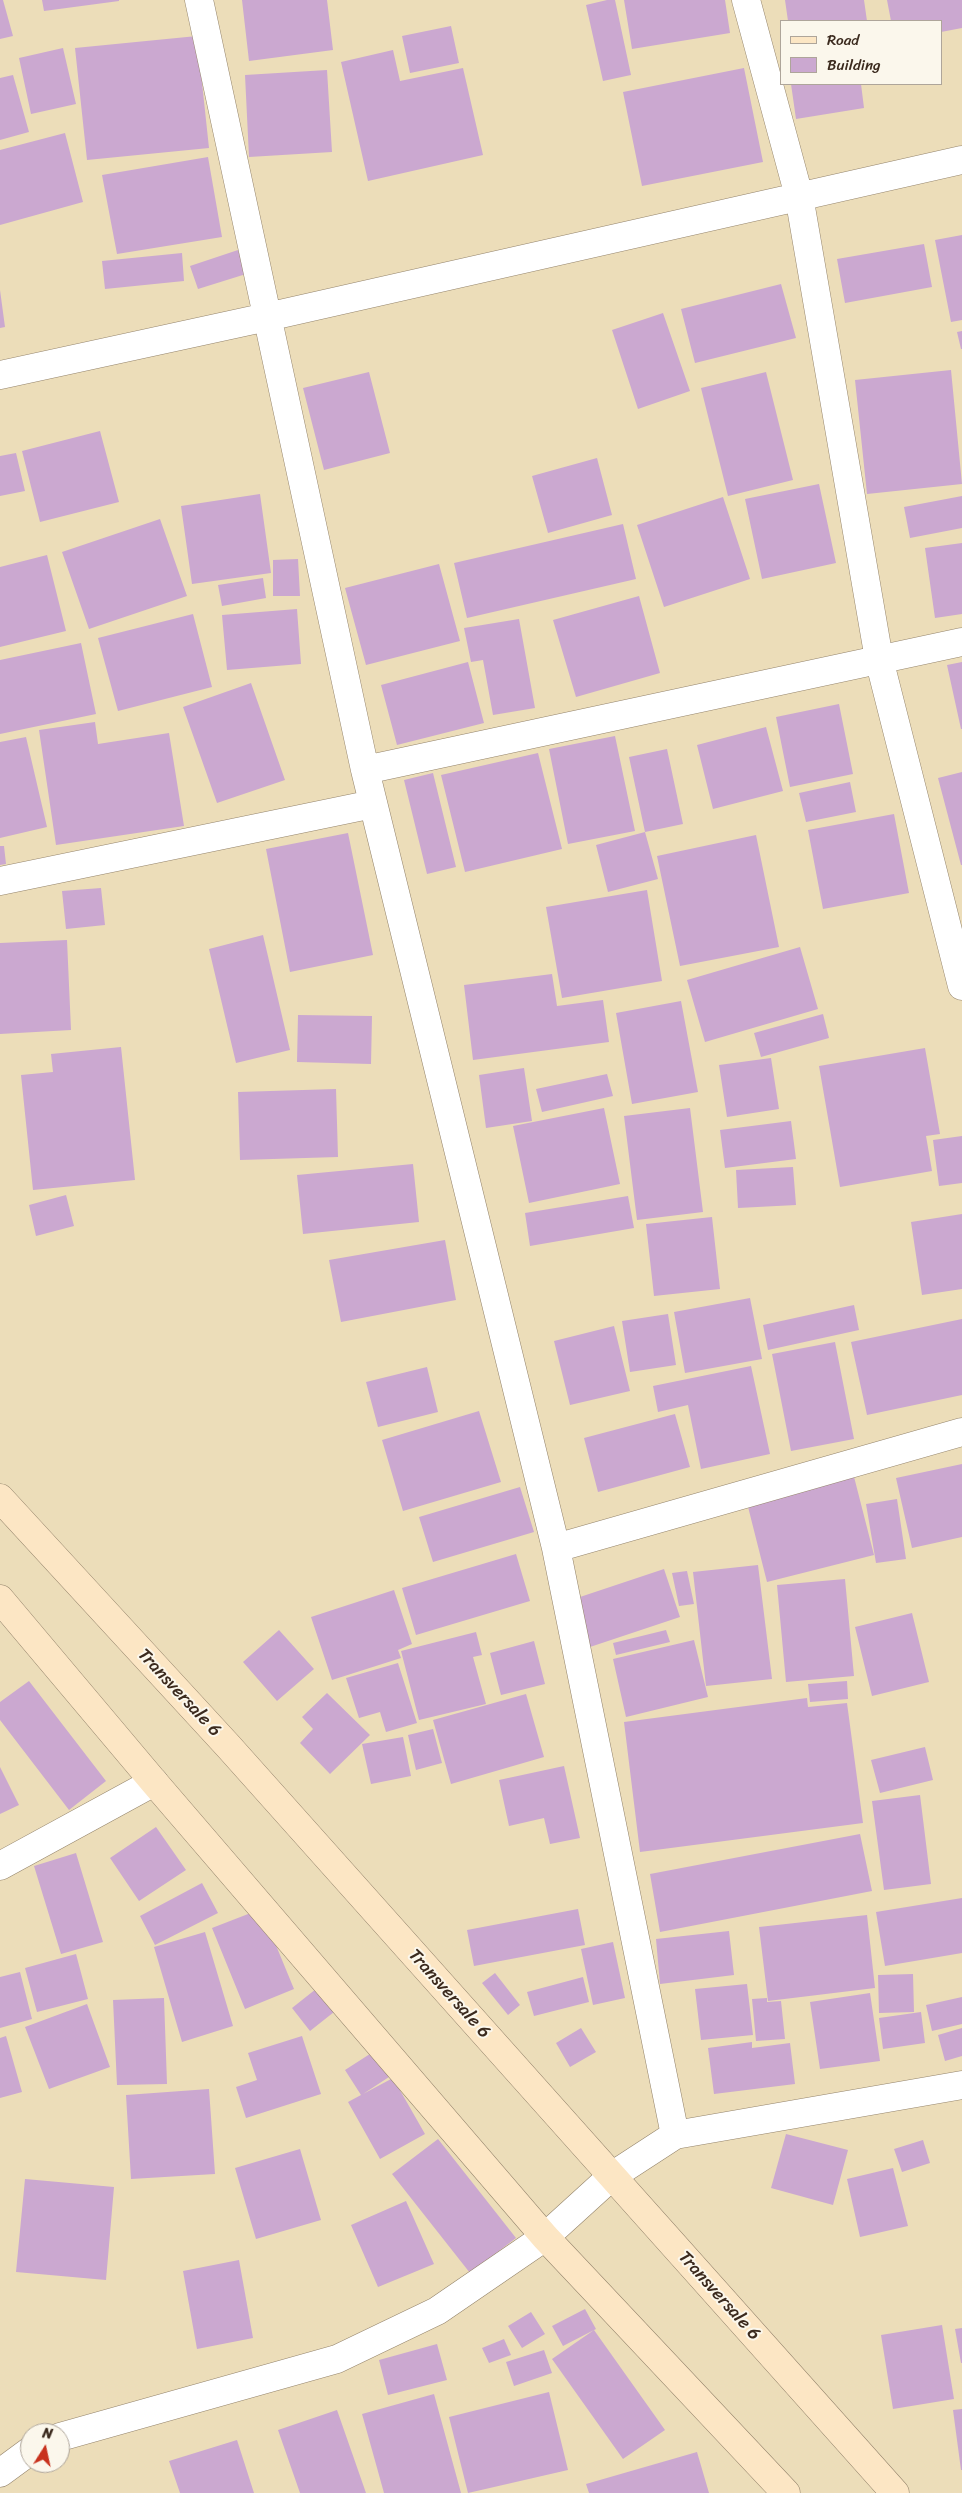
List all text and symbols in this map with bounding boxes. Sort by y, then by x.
legend [780,20,942,85]
text: Road [827,27,859,53]
text: Building [827,52,881,78]
street label: Transversale 6 [133,1644,225,1742]
street label: Transversale 6 [403,1945,495,2043]
street label: Transversale 6 [673,2247,765,2345]
text: N [41,2421,54,2447]
north arrow [20,2423,70,2473]

